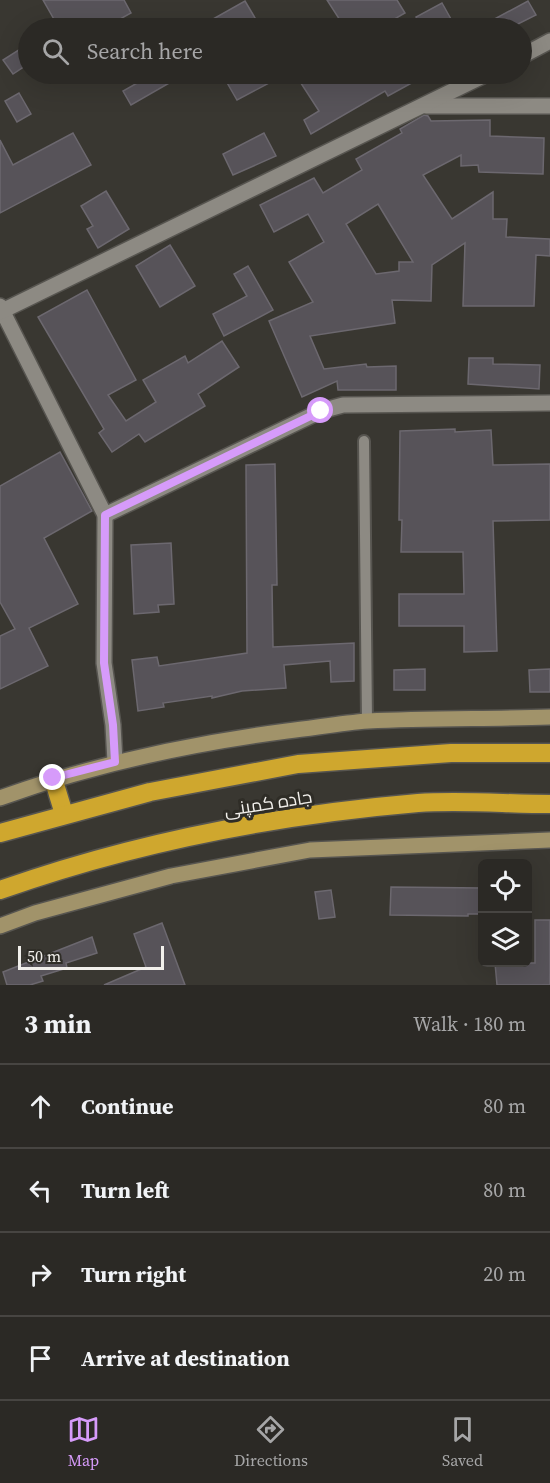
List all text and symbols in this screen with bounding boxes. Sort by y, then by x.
search box [18,18,532,84]
icon: search [39,35,72,68]
text: Search here [87,36,203,66]
route start [307,397,333,423]
route end [39,764,65,790]
street label: جاده کمپنی [222,784,314,822]
map controls [478,859,532,967]
button: locate [478,859,532,913]
button: layers [478,913,532,967]
scale bar [18,943,164,970]
text: 50 m [27,945,61,967]
text: 3 min [24,1006,91,1042]
text: Walk · 180 m [413,1010,526,1038]
icon: ahead [24,1090,57,1123]
text: Continue [81,1091,174,1121]
text: 80 m [483,1092,526,1120]
icon: left [24,1174,57,1207]
text: Turn left [81,1175,169,1205]
text: 80 m [483,1176,526,1204]
icon: right [24,1258,57,1291]
text: Turn right [81,1259,186,1289]
text: 20 m [483,1260,526,1288]
icon: arrive [24,1342,57,1375]
text: Arrive at destination [81,1343,290,1373]
tab: Map [67,1413,100,1471]
tab: Directions [234,1413,308,1471]
tab: Saved [442,1413,483,1471]

